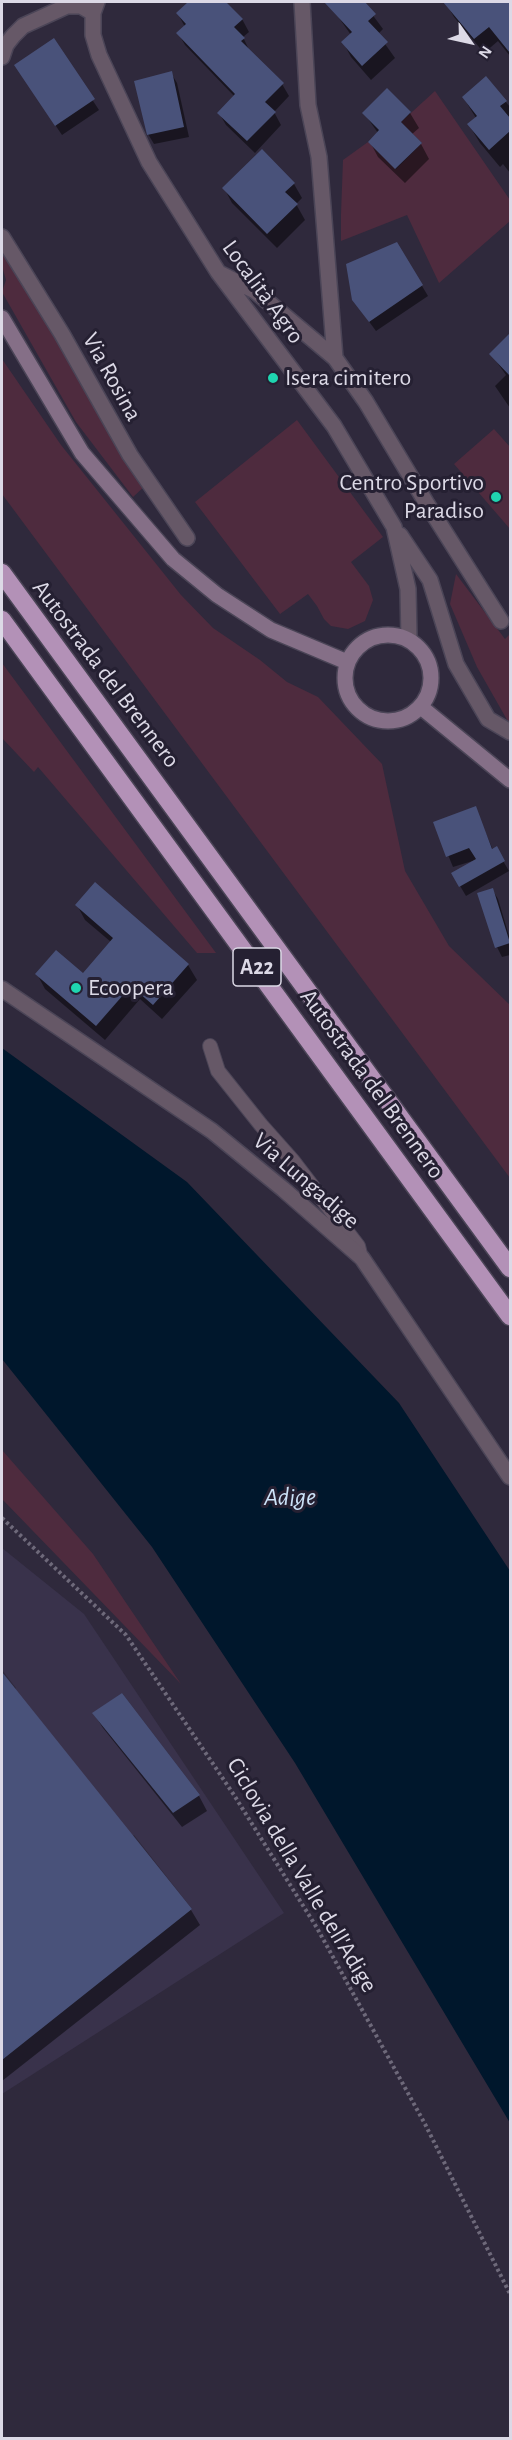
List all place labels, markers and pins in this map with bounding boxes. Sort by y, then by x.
place label: Isera cimitero [285,364,411,392]
marker: Isera cimitero [266,371,280,385]
place label: Centro Sportivo Paradiso [340,469,484,525]
marker: Centro Sportivo Paradiso [489,490,503,504]
place label: Ecoopera [88,974,174,1002]
marker: Ecoopera [69,981,83,995]

